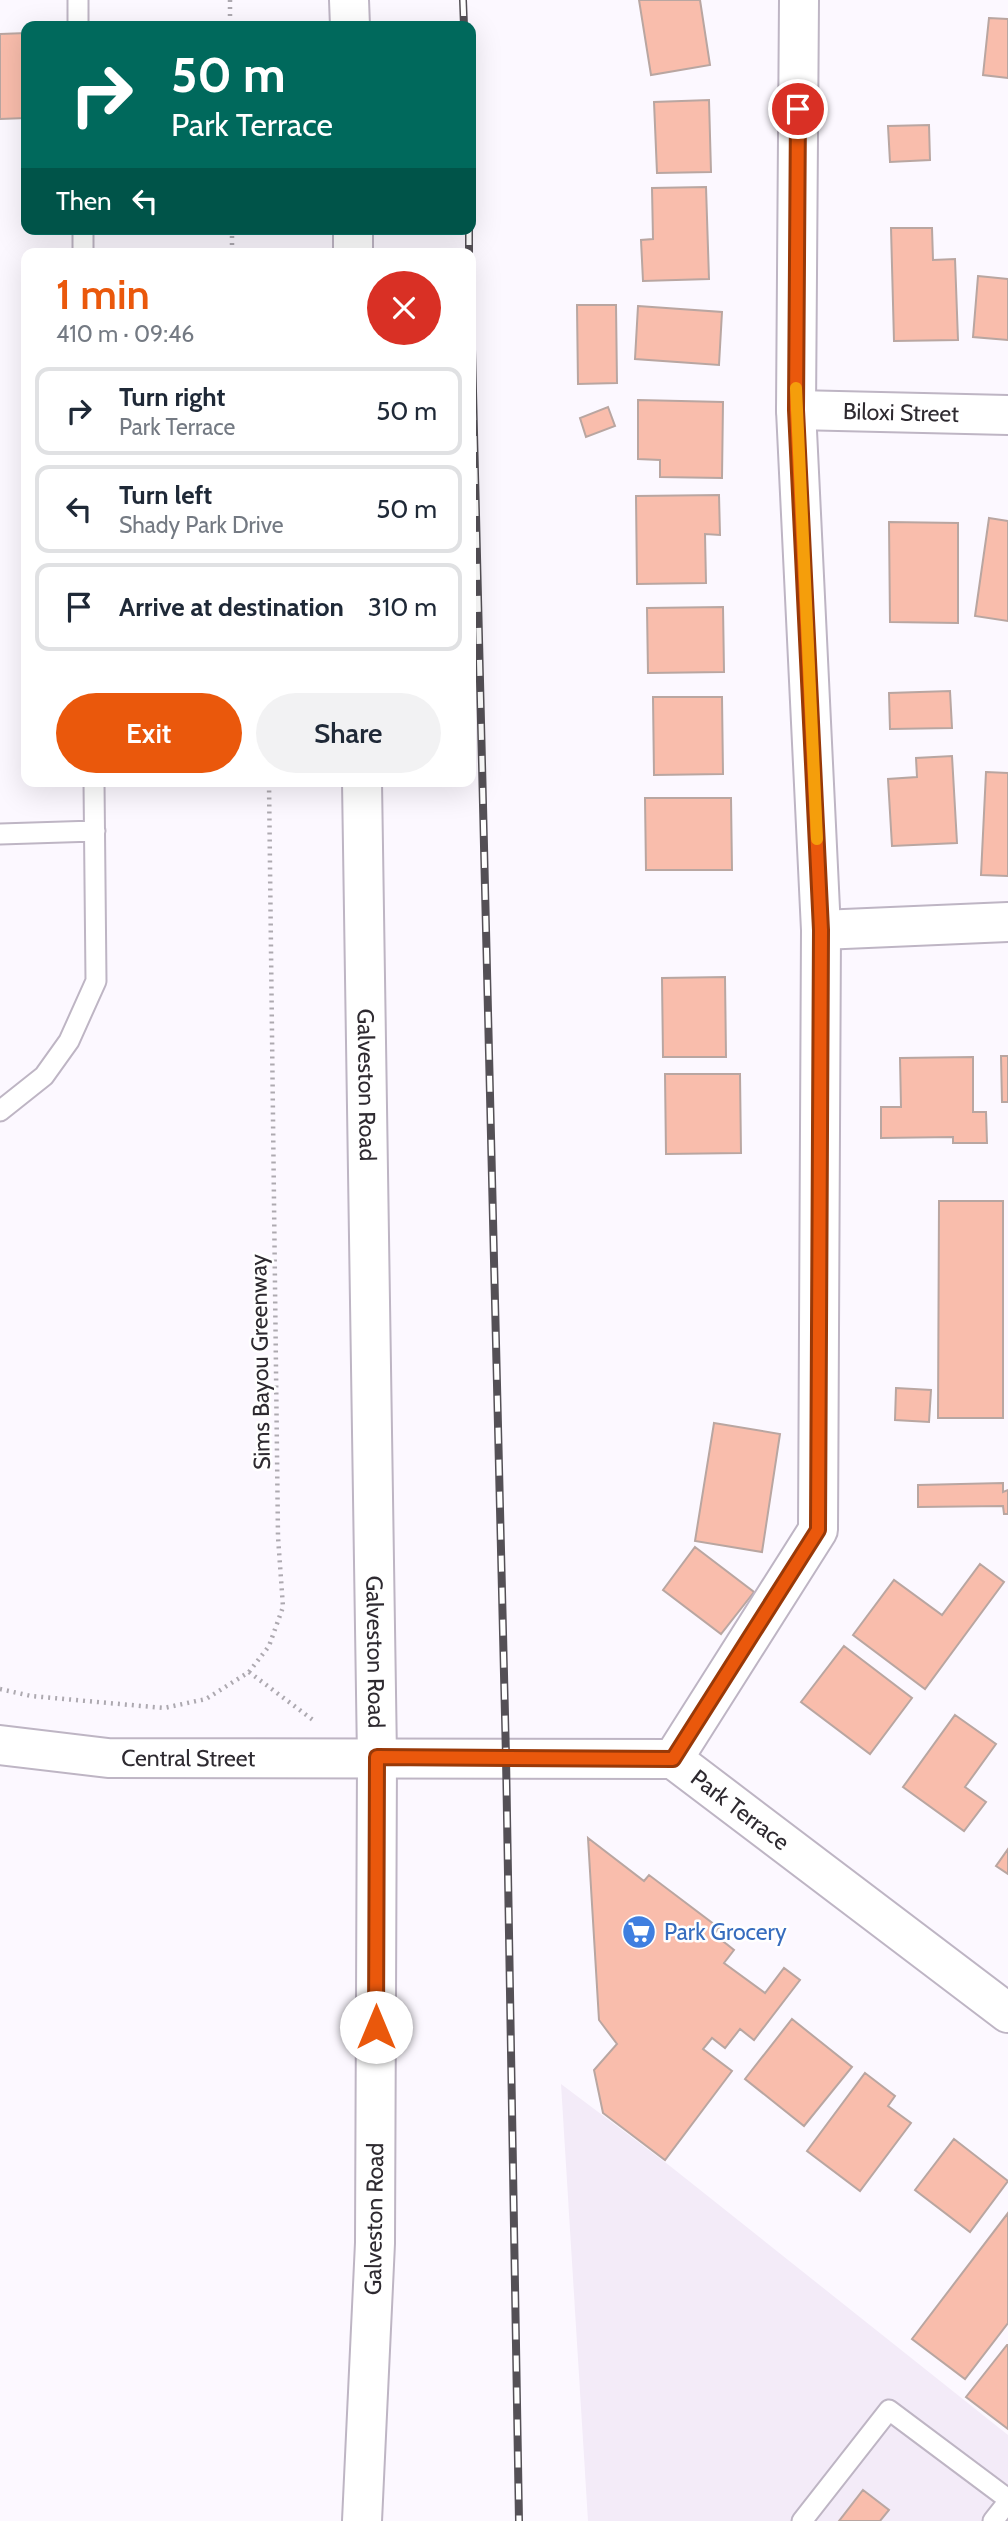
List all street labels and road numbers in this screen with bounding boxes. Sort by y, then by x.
street label: Biloxi Street [843,397,960,428]
street label: Galveston Road [351,1009,382,1161]
street label: Sims Bayou Greenway [244,1253,276,1470]
street label: Galveston Road [360,1575,391,1728]
street label: Central Street [121,1744,256,1772]
street label: Park Terrace [685,1764,795,1856]
street label: Galveston Road [359,2143,389,2295]

